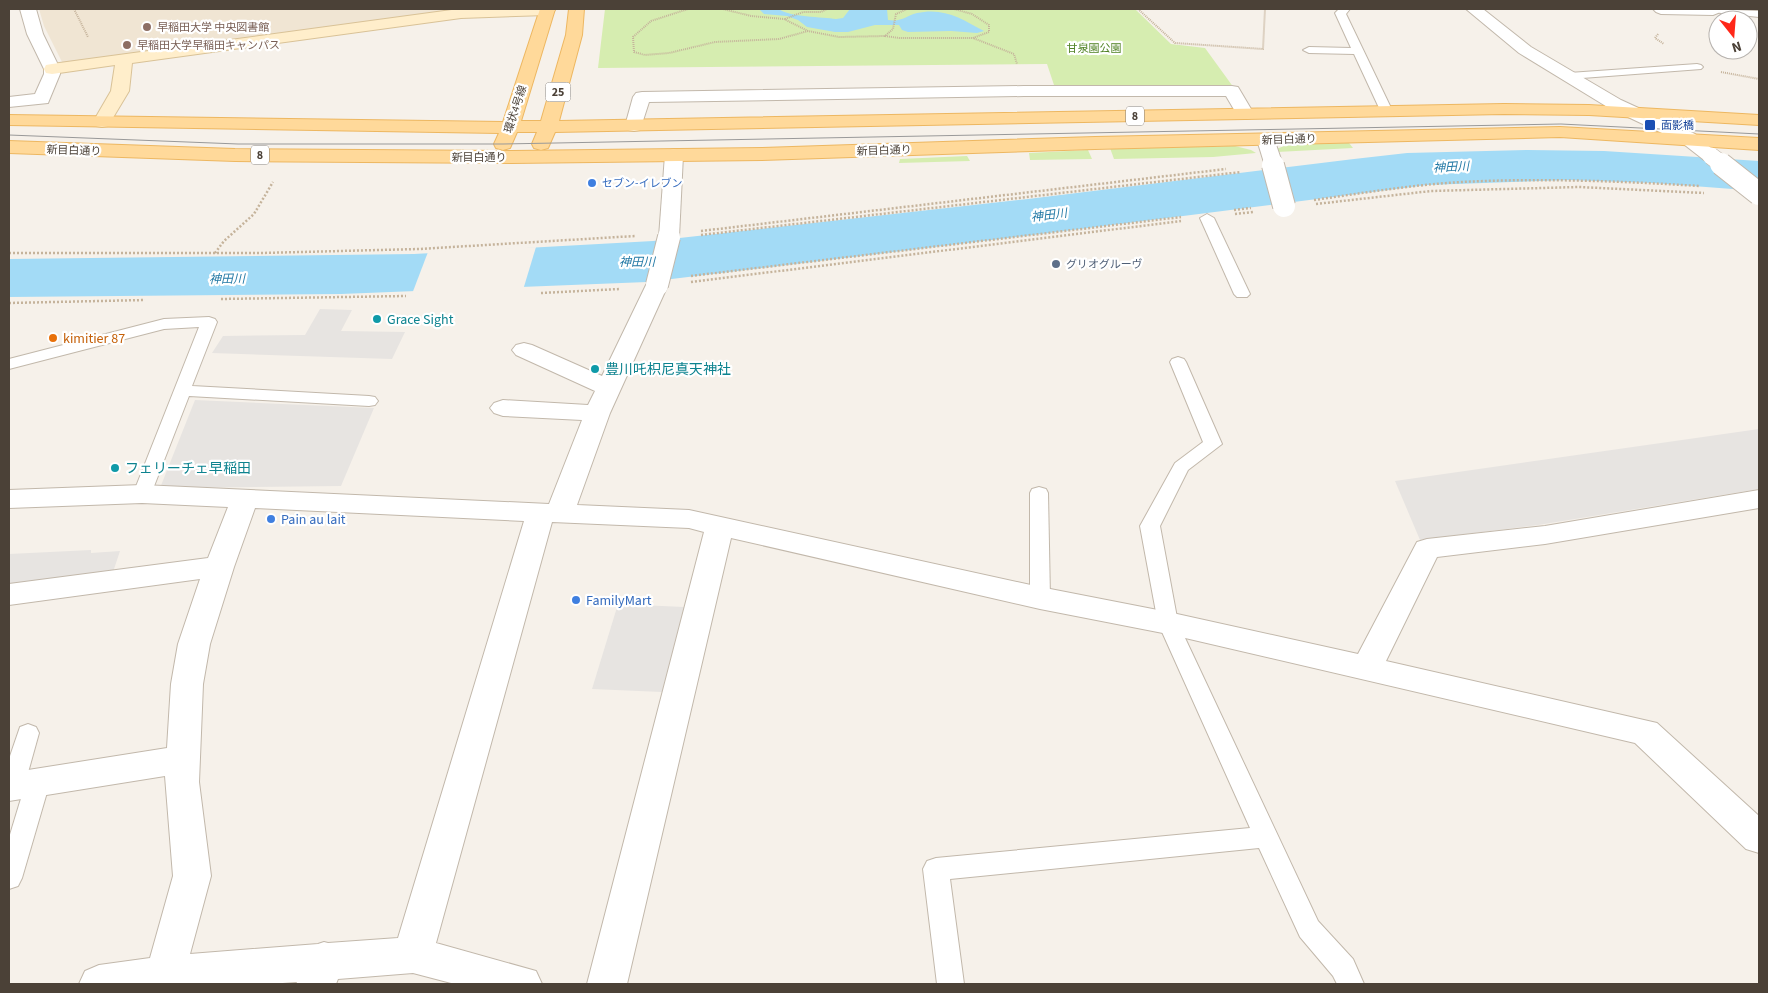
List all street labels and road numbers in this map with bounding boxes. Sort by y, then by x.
road number: 25 [546,82,570,101]
street label: 環状4号線 [501,83,530,135]
road number: 8 [1126,106,1144,125]
street label: 新目白通り [1261,131,1317,148]
street label: 新目白通り [46,142,102,159]
street label: 新目白通り [856,142,912,159]
road number: 8 [251,146,269,164]
street label: 新目白通り [452,150,507,165]

